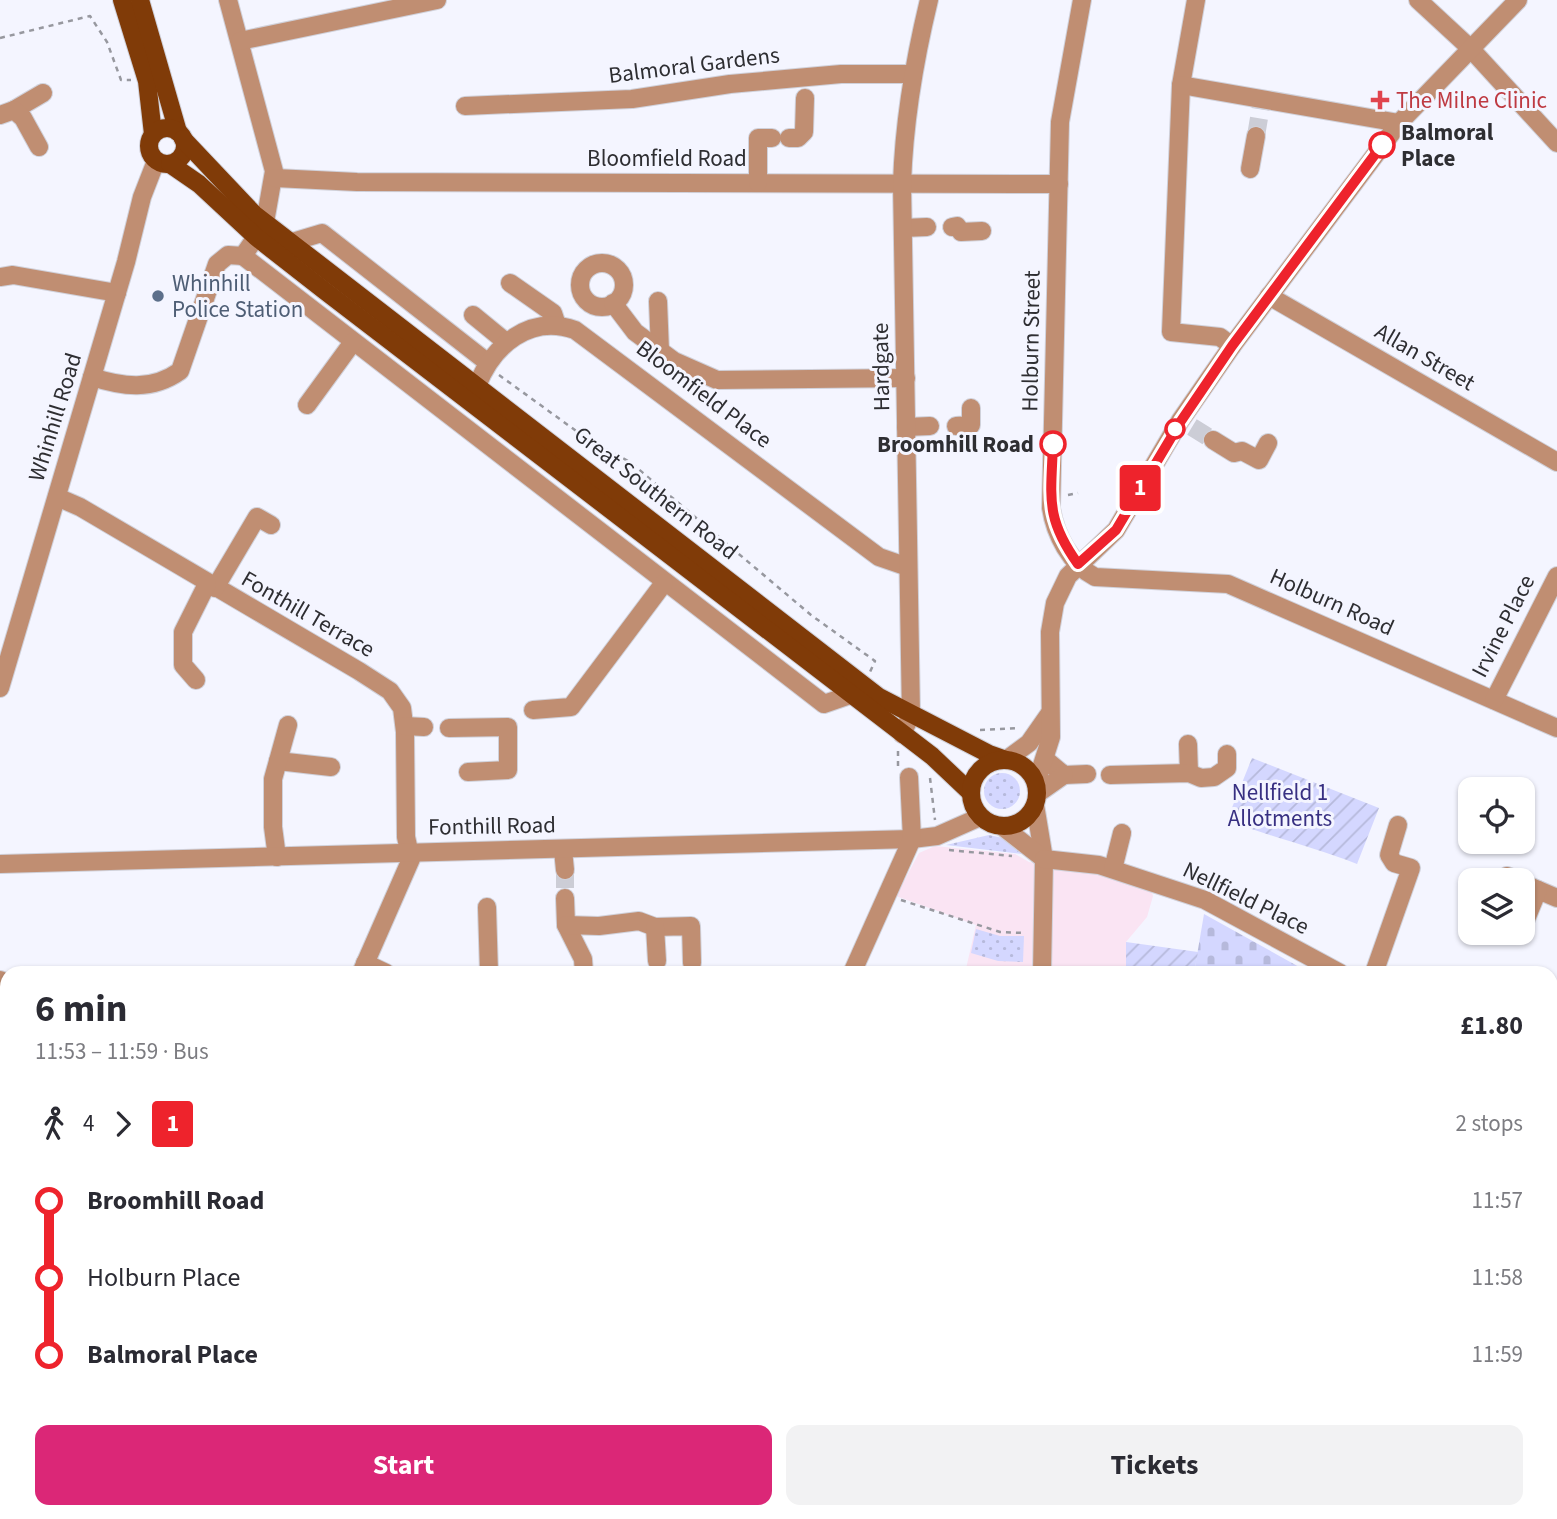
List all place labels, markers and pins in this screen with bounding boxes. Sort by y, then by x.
place label: The Milne Clinic [1396,84,1547,117]
marker: The Milne Clinic [1370,90,1390,110]
place label: Balmoral Place [1401,116,1494,175]
marker: Balmoral Place [1369,132,1395,158]
place label: Whinhill Police Station [172,267,303,326]
marker: Whinhill Police Station [150,288,166,304]
unlabelled marker [1165,419,1185,439]
place label: Broomhill Road [877,428,1034,461]
marker: Broomhill Road [1040,431,1066,457]

